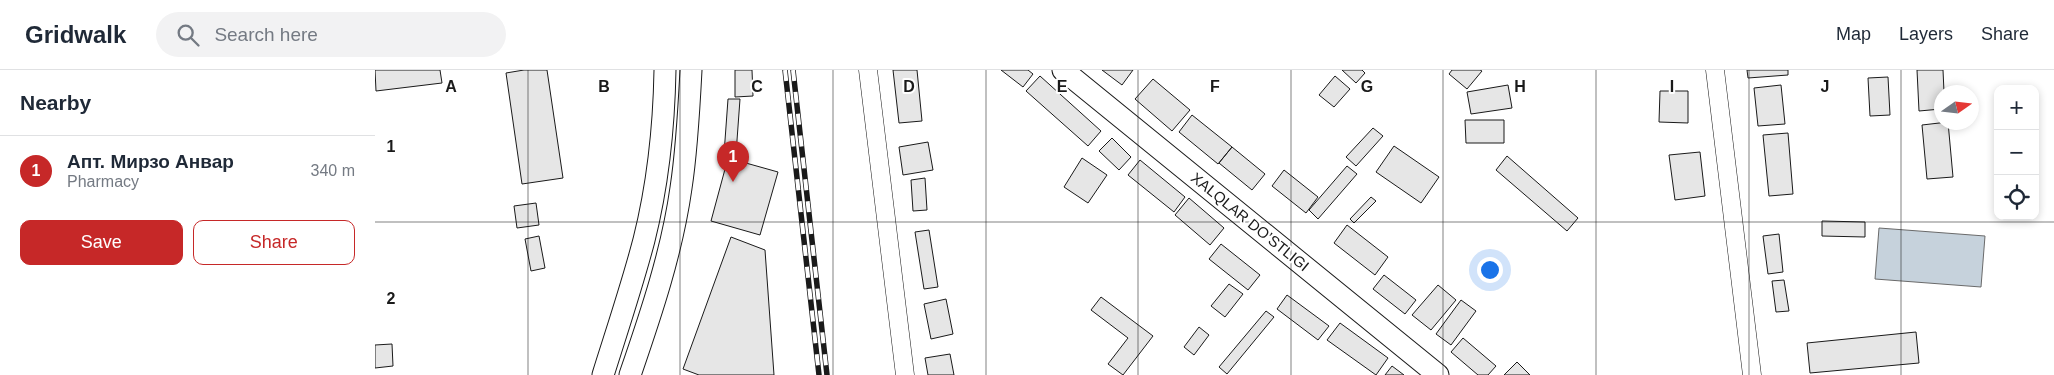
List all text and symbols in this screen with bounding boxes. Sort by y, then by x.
search box [156,12,506,57]
text: Gridwalk [25,21,126,48]
icon: search [174,21,202,49]
text: Search here [214,24,318,45]
text: Map [1836,24,1871,44]
text: Layers [1899,24,1953,44]
text: Share [1981,24,2029,44]
text: A [445,78,457,95]
text: B [598,78,610,95]
text: C [751,78,763,95]
text: D [903,78,915,95]
text: E [1057,78,1068,95]
text: F [1210,78,1220,95]
text: G [1361,78,1373,95]
text: H [1514,78,1526,95]
text: I [1670,78,1674,95]
text: J [1821,78,1829,95]
north arrow [1934,85,1979,130]
map controls [1994,85,2039,220]
button: + [1994,85,2039,130]
text: Nearby [20,91,91,114]
button: − [1994,130,2039,175]
text: 1 [387,138,396,155]
pin: 1 [717,141,749,182]
text: Апт. Мирзо Анвар [67,151,234,172]
text: 1 [32,162,40,179]
text: 340 m [311,162,355,179]
street label: XALQLAR DO’STLIGI [1188,169,1313,274]
text: Pharmacy [67,173,139,190]
button: locate [1994,175,2039,220]
button: Save [20,220,183,265]
button: Share [193,220,355,265]
your location [1477,257,1503,283]
text: 2 [387,290,396,307]

